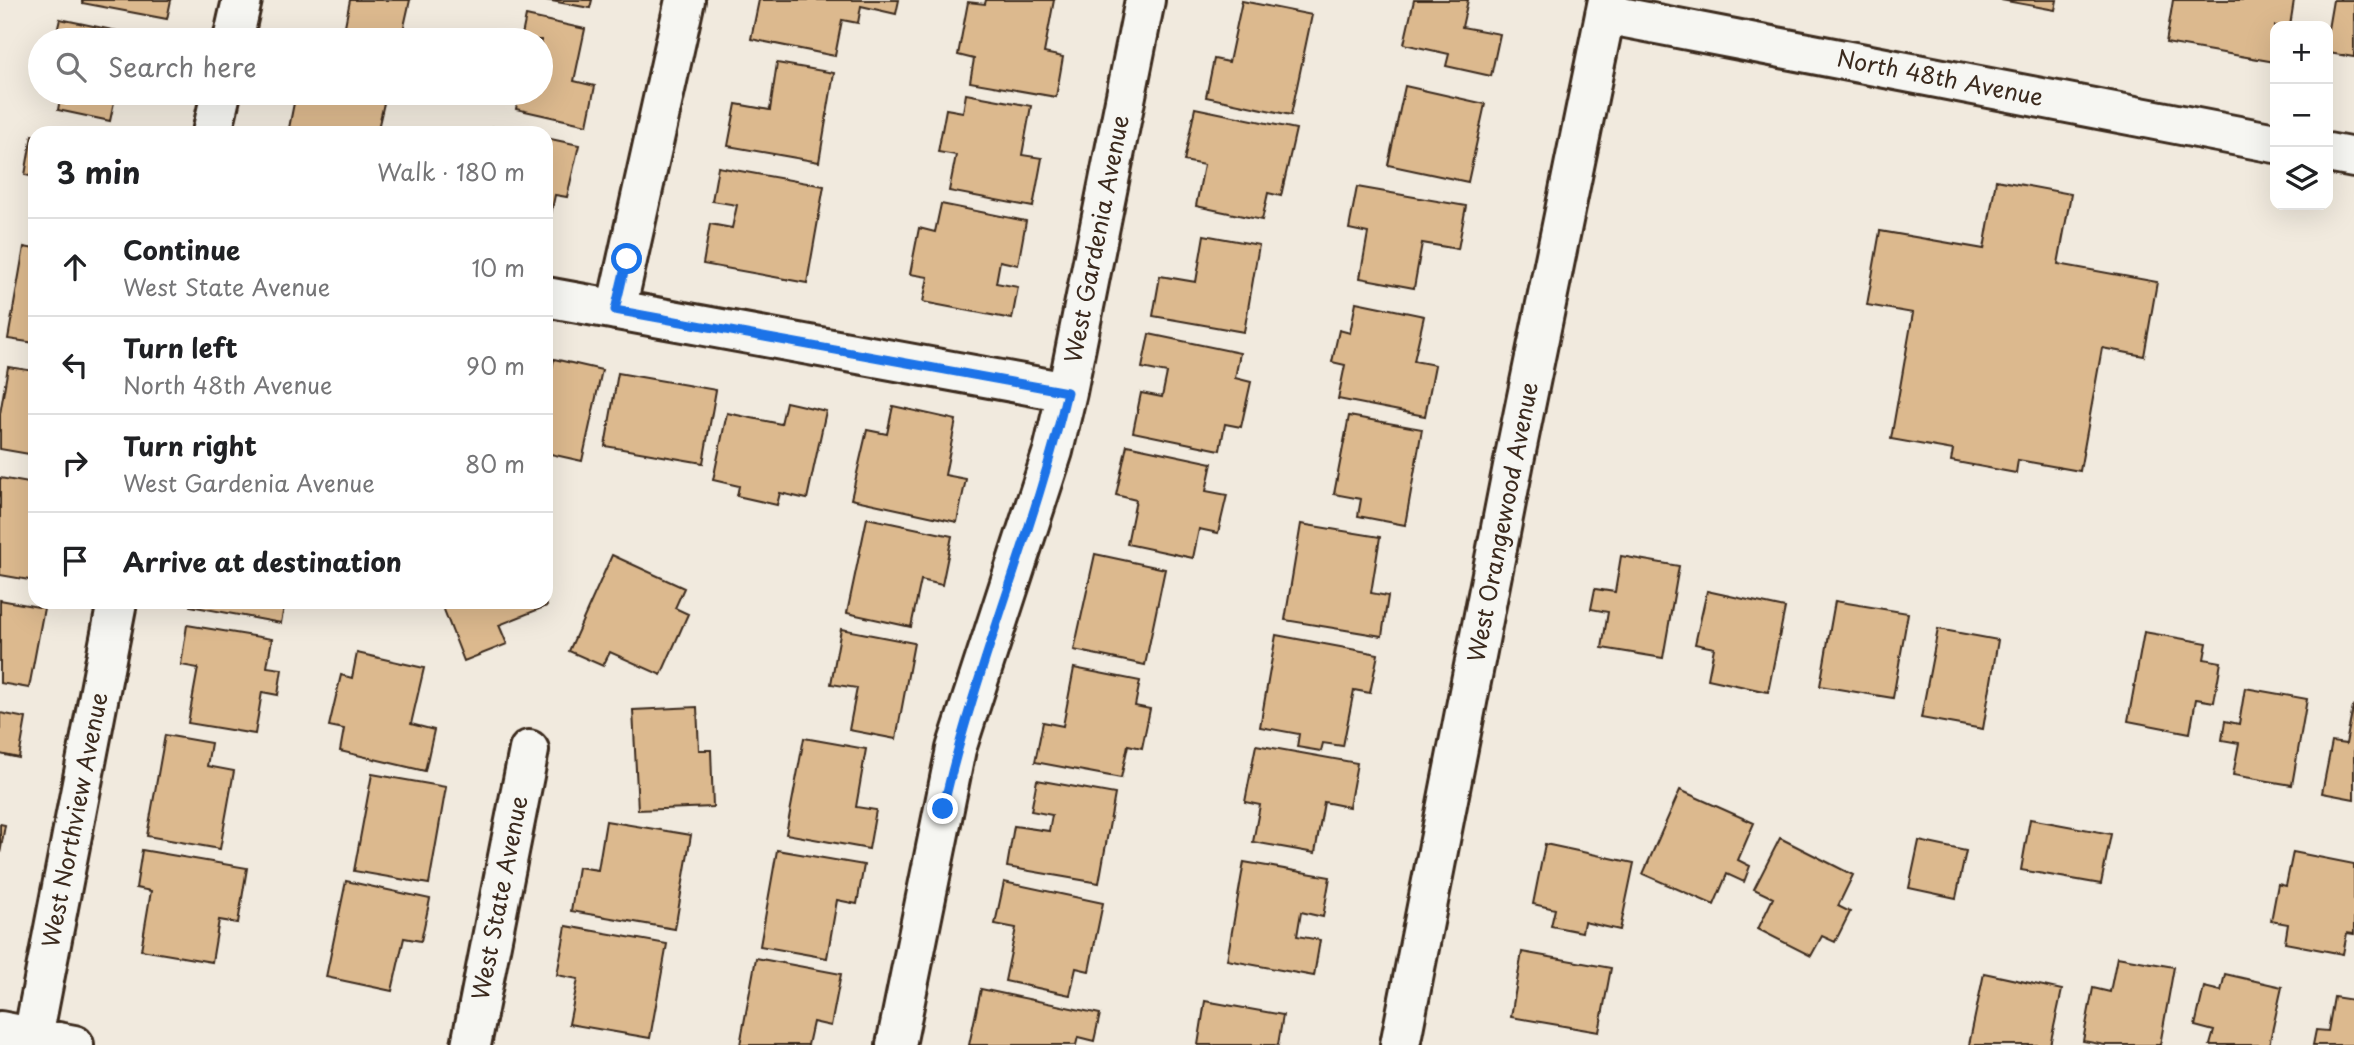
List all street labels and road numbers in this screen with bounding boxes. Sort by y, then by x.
street label: North 48th Avenue [1834,39,2046,114]
street label: West Gardenia Avenue [1054,112,1137,366]
street label: West Orangewood Avenue [1457,379,1546,665]
street label: West Northview Avenue [32,689,115,950]
street label: West State Avenue [462,793,535,1003]

